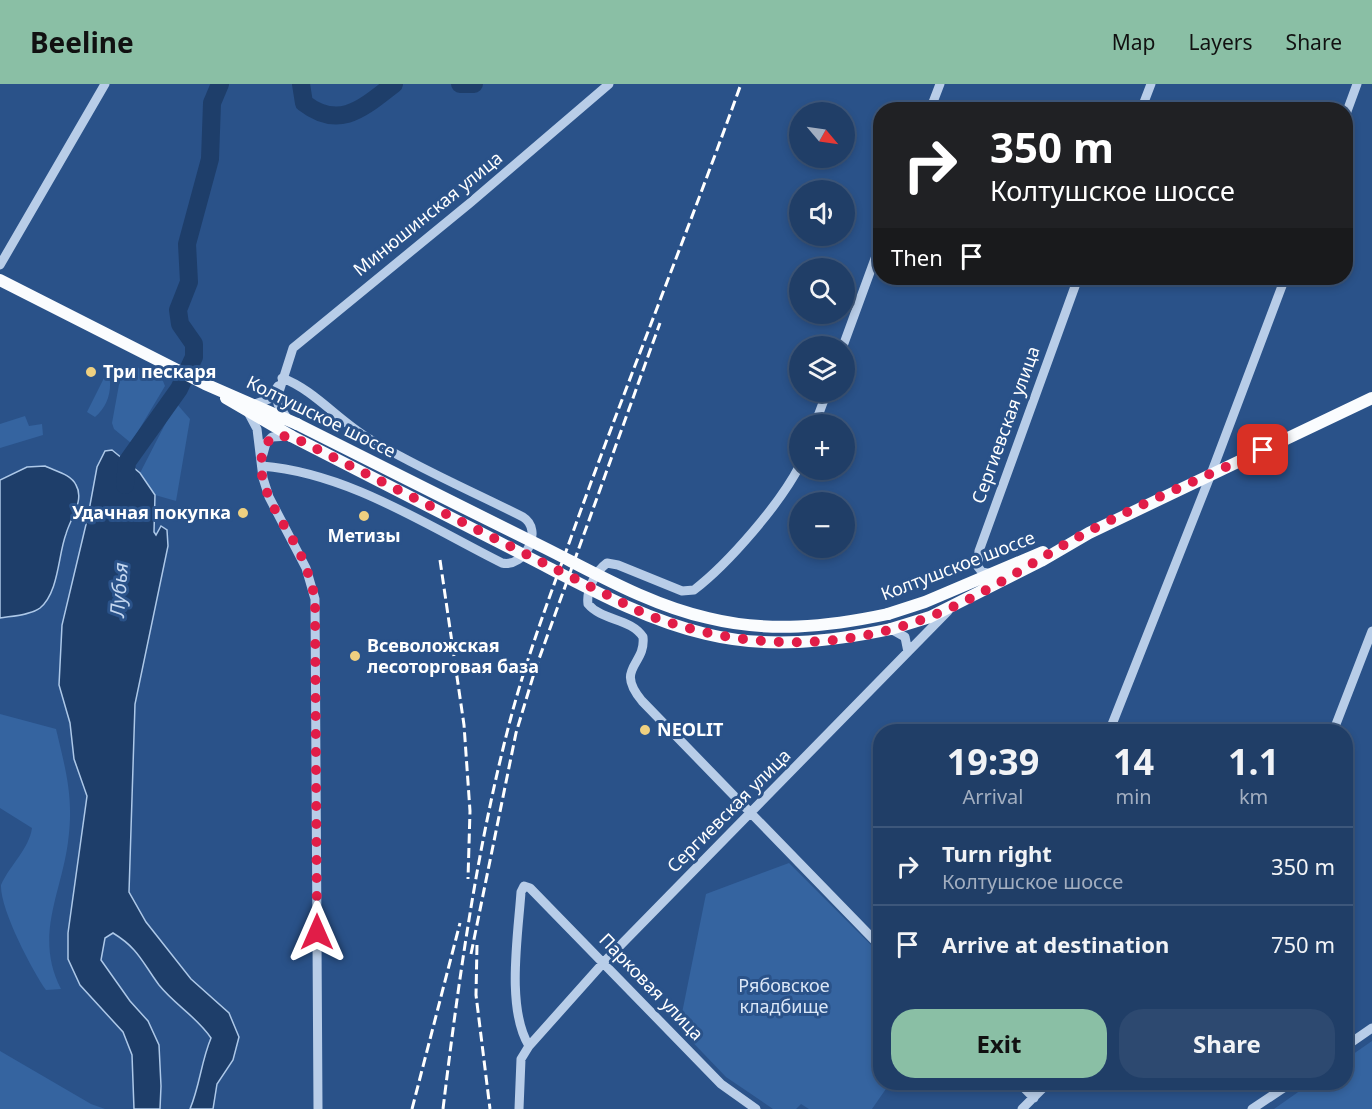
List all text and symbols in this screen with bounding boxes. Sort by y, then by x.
text: Beeline [30,23,134,61]
text: Map [1112,28,1156,56]
text: Layers [1189,28,1253,56]
text: Share [1286,28,1342,56]
north arrow [789,102,855,168]
map controls [789,102,855,558]
text: 350 m [990,118,1114,175]
icon: right [891,126,969,204]
street label: Минюшинская улица [348,146,507,281]
text: Колтушское шоссе [990,172,1235,209]
button: sound [789,180,855,246]
icon: arrive [955,240,988,273]
text: Then [891,242,943,272]
button: search [789,258,855,324]
button: layers [789,336,855,402]
street label: Сергиевская улица [965,343,1045,507]
place label: Три пескаря [103,359,216,383]
marker: Три пескаря [84,365,98,379]
street label: Колтушское шоссе [243,370,400,463]
button: + [789,414,855,480]
pin [1237,424,1288,475]
icon: arrive [1246,433,1279,466]
button: − [789,492,855,558]
place label: Удачная покупка [72,500,231,524]
marker: Удачная покупка [236,506,250,520]
marker: Метизы [357,509,371,523]
place label: Метизы [327,523,401,547]
street label: Колтушское шоссе [877,525,1038,606]
water label: Лубья [103,562,134,619]
place label: Всеволожская лесоторговая база [367,633,539,678]
marker: Всеволожская лесоторговая база [348,649,362,663]
place label: NEOLIT [657,717,724,741]
marker: NEOLIT [638,723,652,737]
text: 19:39 [947,737,1039,786]
text: 14 [1113,737,1154,786]
text: 1.1 [1228,737,1279,786]
street label: Сергиевская улица [661,743,795,877]
text: Arrival [962,783,1023,810]
text: min [1115,783,1152,810]
text: km [1239,783,1268,810]
text: Turn right [942,838,1052,868]
icon: right [891,850,924,883]
text: 350 m [1271,851,1335,881]
text: Колтушское шоссе [942,868,1123,895]
position arrow [285,900,349,964]
street label: Парковая улица [594,928,709,1045]
icon: arrive [891,928,924,961]
text: Arrive at destination [942,929,1169,959]
text: 750 m [1271,929,1335,959]
park label: Рябовское кладбище [738,973,830,1018]
button: Exit [891,1009,1107,1078]
button: Share [1119,1009,1335,1078]

